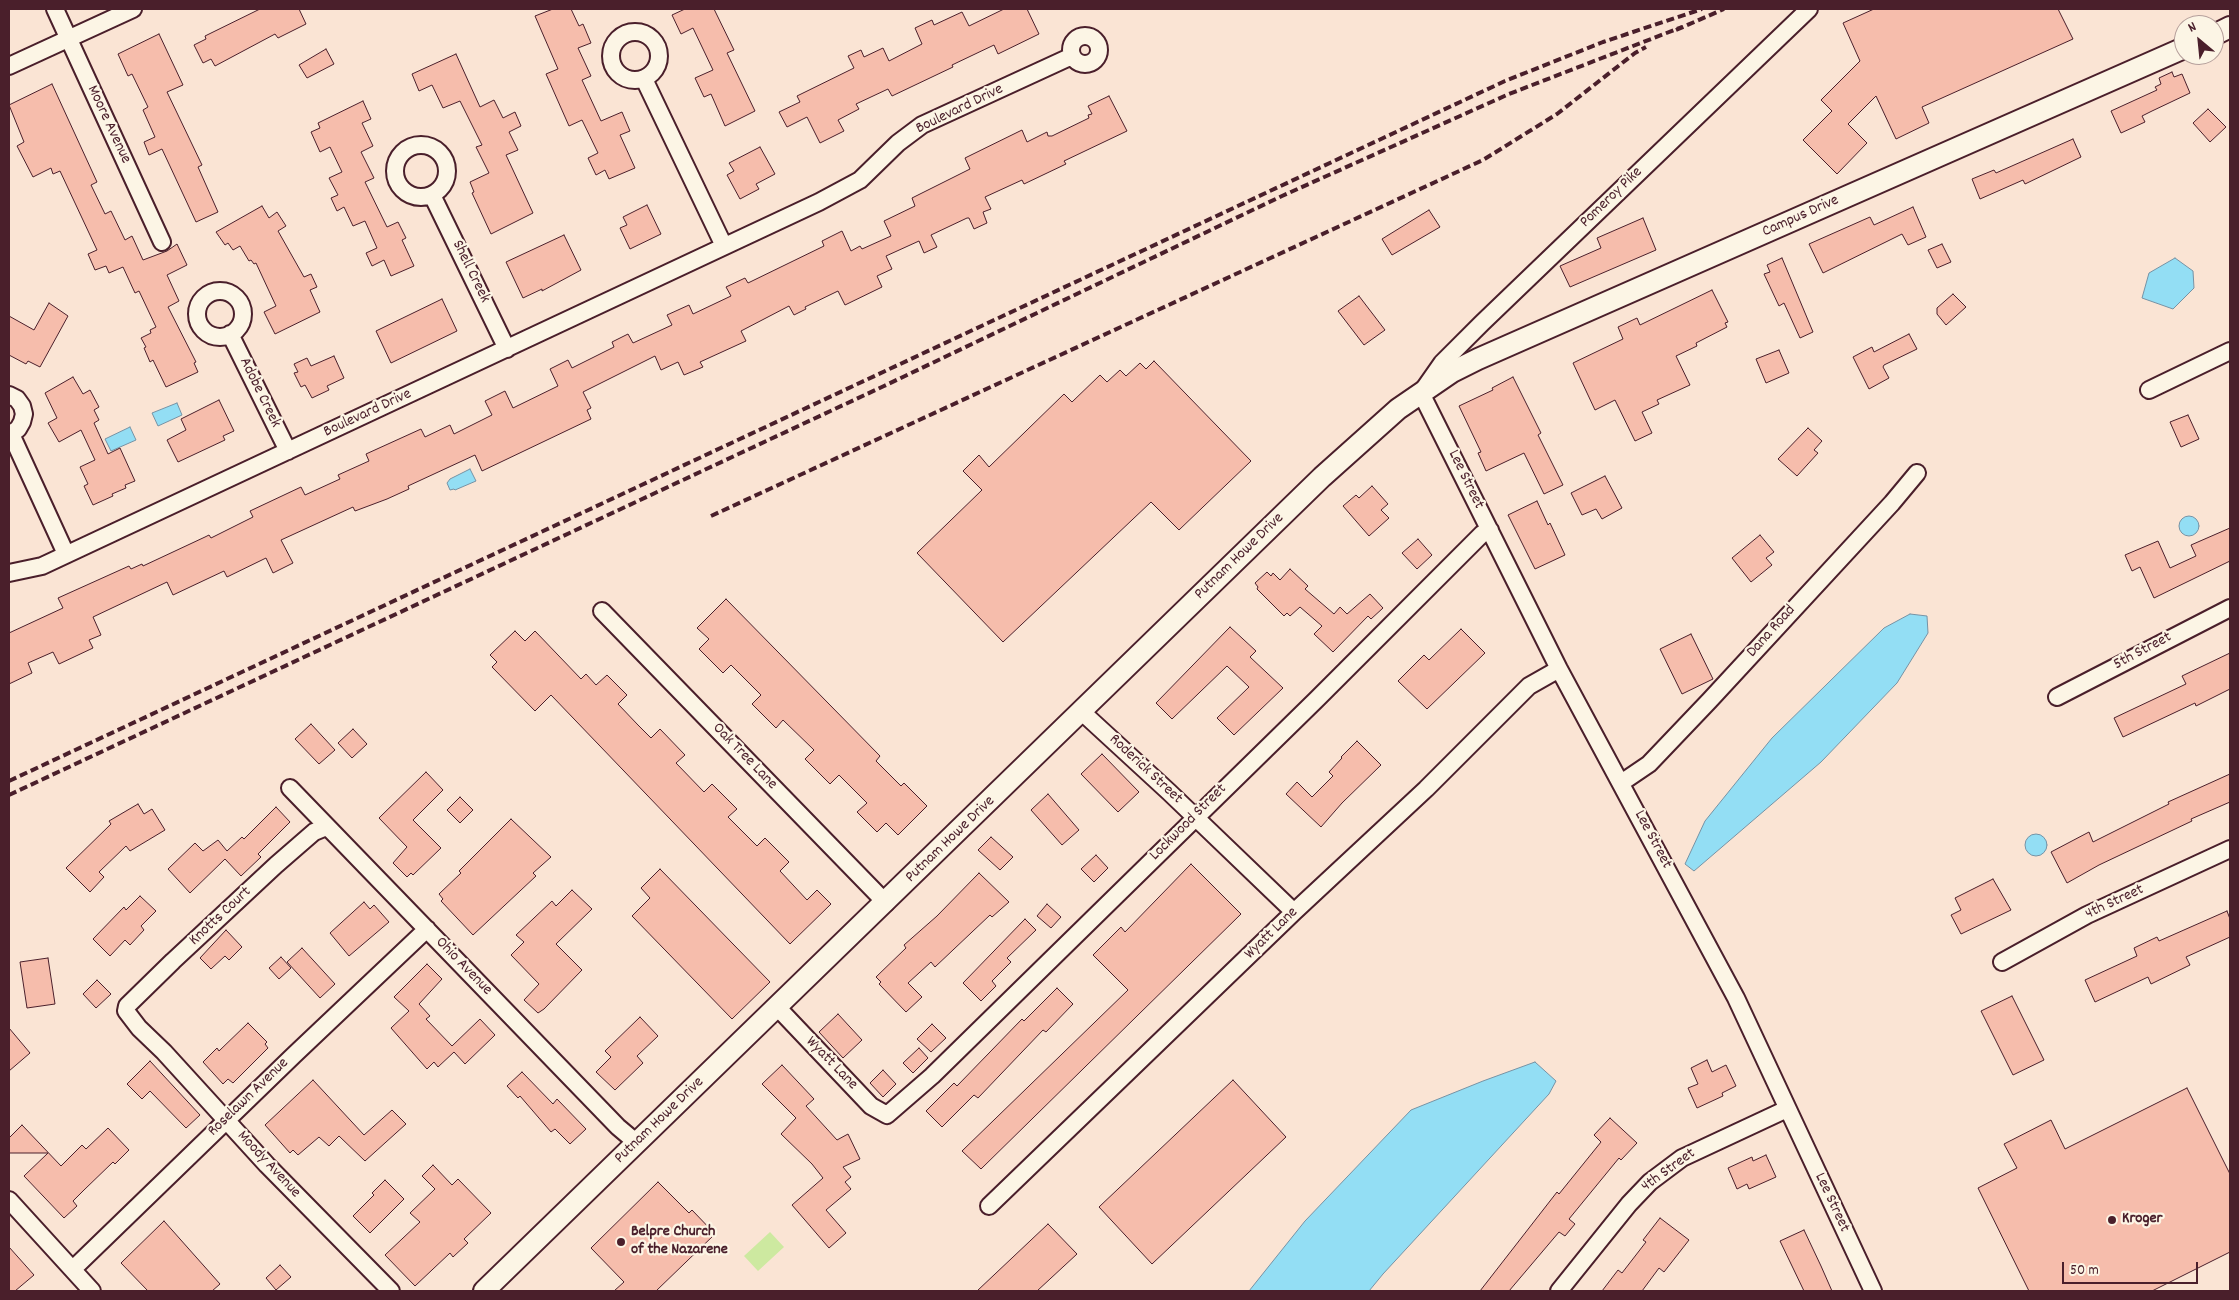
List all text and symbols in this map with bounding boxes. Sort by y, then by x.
north arrow [2174,15,2224,65]
text: N [2185,17,2200,38]
street label: Boulevard Drive [913,81,1007,139]
street label: Moore Avenue [82,83,134,167]
street label: Pomeroy Pike [1577,164,1647,232]
street label: Campus Drive [1760,192,1842,242]
street label: Shell Creek [447,238,493,306]
street label: Adobe Creek [234,355,284,431]
street label: Boulevard Drive [321,385,415,443]
street label: Lee Street [1443,447,1487,513]
street label: Putnam Howe Drive [1191,510,1289,604]
street label: Dana Road [1743,602,1801,662]
street label: 5th Street [2111,629,2175,675]
street label: Oak Tree Lane [707,720,781,794]
street label: Roderick Street [1104,731,1186,809]
street label: Lockwood Street [1146,780,1232,866]
street label: Putnam Howe Drive [902,793,1000,887]
street label: Lee Street [1629,808,1675,872]
street label: 4th Street [2083,881,2147,925]
street label: Knotts Court [186,883,256,951]
street label: Wyatt Lane [1241,904,1303,964]
street label: Ohio Avenue [430,934,496,1000]
street label: Wyatt Lane [801,1033,861,1095]
street label: Roselawn Avenue [205,1055,293,1141]
street label: Putnam Howe Drive [611,1074,709,1168]
street label: Moody Avenue [232,1127,304,1203]
street label: 4th Street [1638,1145,1700,1197]
street label: Lee Street [1809,1170,1853,1236]
place label: Kroger [2122,1210,2162,1230]
marker: Kroger [2106,1214,2118,1226]
place label: Belpre Church of the Nazarene [631,1223,728,1261]
marker: Belpre Church of the Nazarene [615,1236,627,1248]
scale bar [2064,1252,2200,1284]
text: 50 m [2070,1260,2099,1282]

